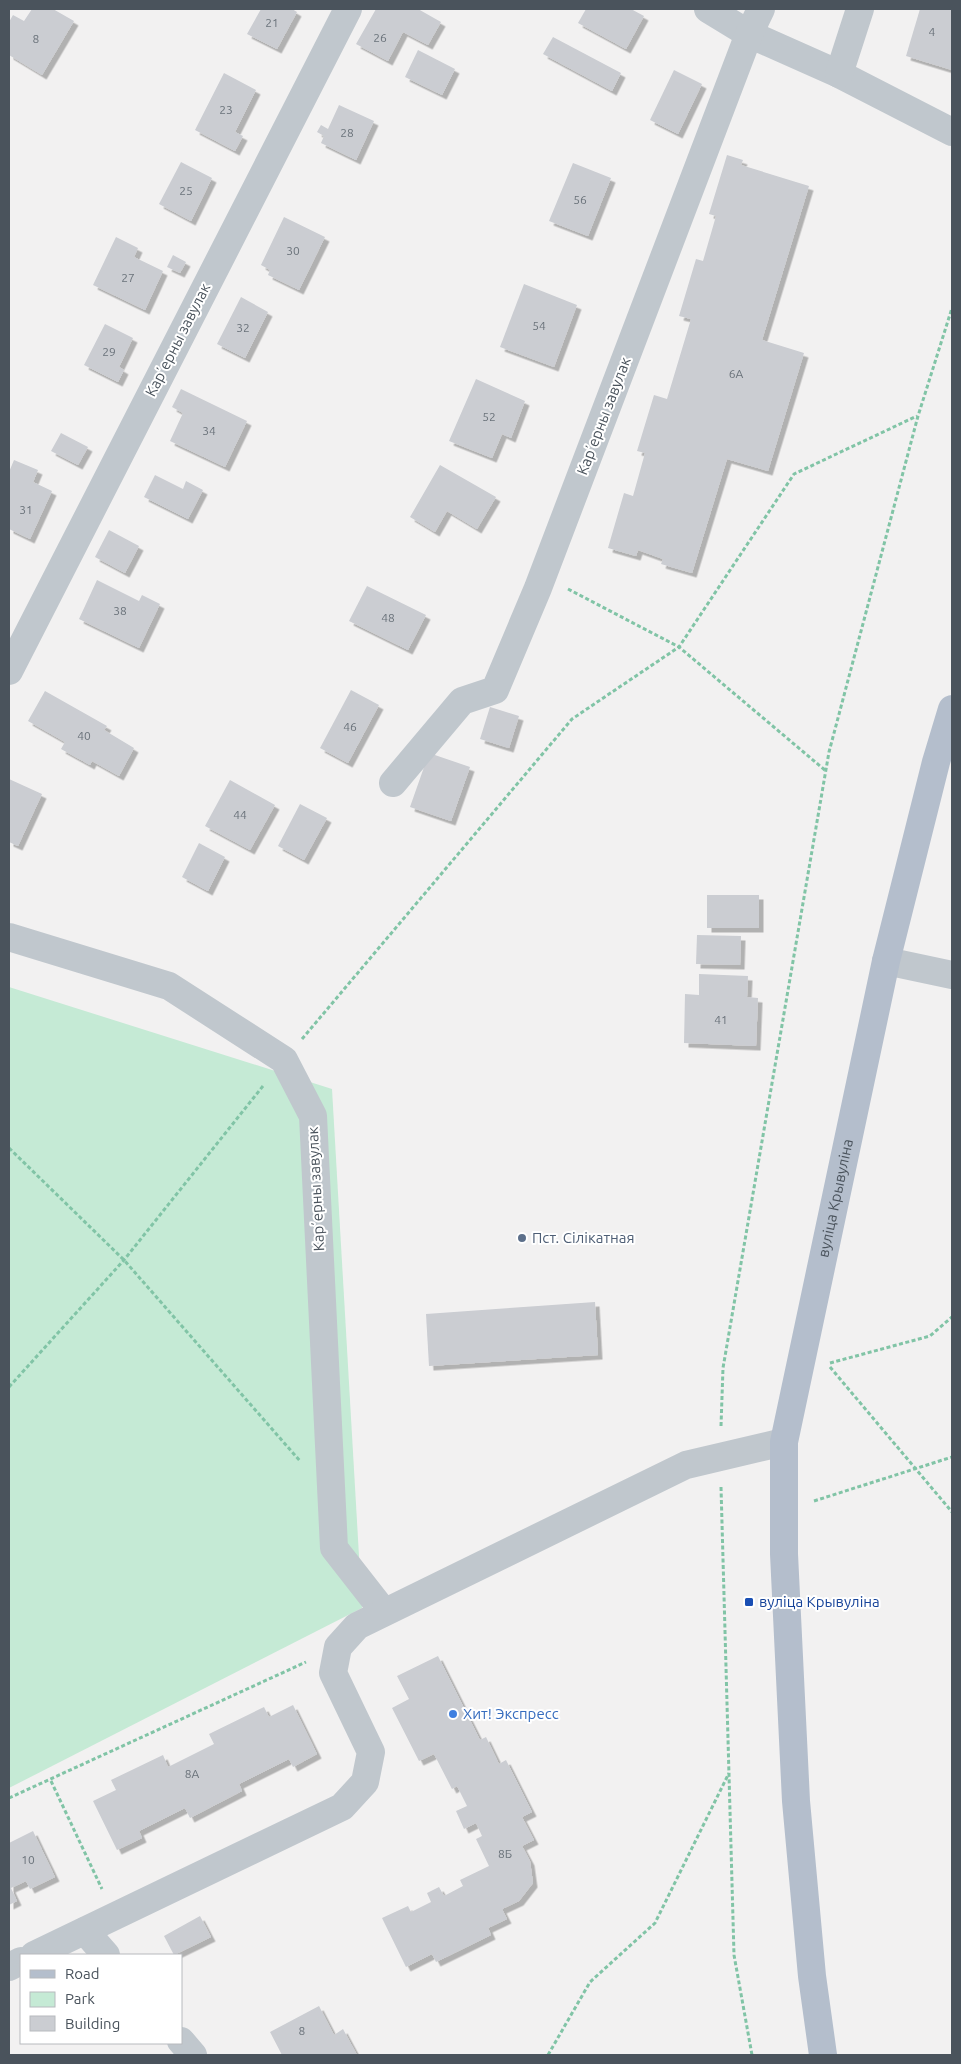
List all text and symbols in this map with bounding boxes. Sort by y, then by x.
house number: 21 [265,16,279,29]
house number: 4 [929,25,936,38]
house number: 26 [373,31,387,44]
house number: 8 [33,32,40,45]
house number: 23 [219,103,233,116]
house number: 28 [340,126,354,139]
house number: 25 [179,184,193,197]
house number: 56 [573,193,587,206]
house number: 30 [286,244,300,257]
house number: 27 [121,271,135,284]
street label: Карʼерны завулак [142,280,214,399]
house number: 54 [532,319,546,332]
house number: 32 [236,321,250,334]
house number: 29 [102,345,116,358]
street label: Карʼерны завулак [573,354,634,477]
house number: 6А [729,367,743,380]
house number: 52 [482,410,496,423]
house number: 34 [202,424,216,437]
house number: 31 [19,503,33,516]
house number: 38 [113,604,127,617]
house number: 48 [381,611,395,624]
house number: 46 [343,720,357,733]
house number: 40 [77,729,91,742]
house number: 44 [233,808,247,821]
house number: 41 [714,1013,728,1026]
street label: Карʼерны завулак [304,1126,327,1252]
street label: вуліца Крывуліна [814,1137,856,1259]
place label: Пст. Сілікатная [532,1229,635,1246]
marker: Пст. Сілікатная [516,1232,528,1244]
place label: вуліца Крывуліна [759,1593,880,1610]
marker: вуліца Крывуліна [743,1596,755,1608]
place label: Хит! Экспресс [463,1705,559,1722]
marker: Хит! Экспресс [447,1708,459,1720]
house number: 8А [185,1767,199,1780]
house number: 8Б [498,1847,512,1860]
house number: 10 [21,1853,35,1866]
legend [20,1954,182,2044]
text: Road [65,1965,100,1982]
text: Park [65,1990,95,2007]
text: Building [65,2015,120,2032]
house number: 8 [299,2024,306,2037]

